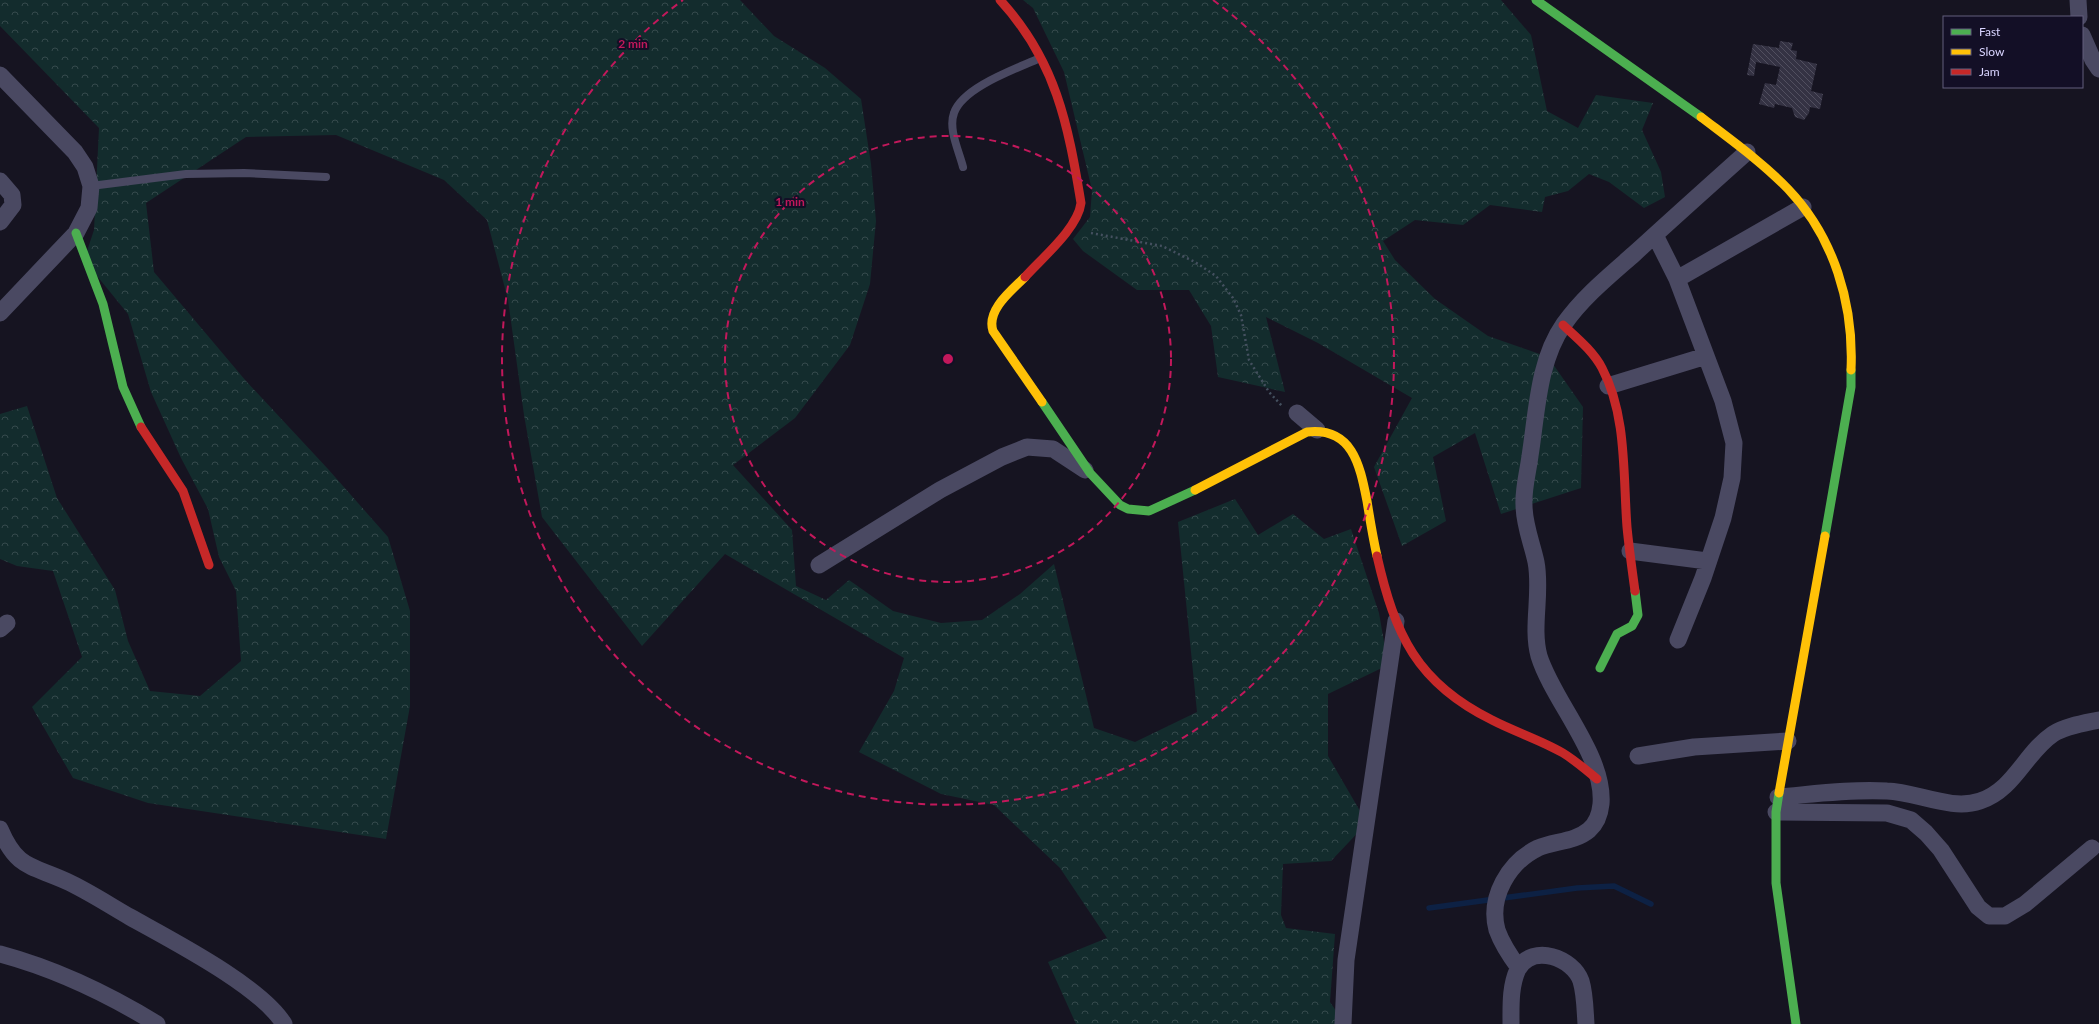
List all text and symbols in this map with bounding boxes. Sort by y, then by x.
legend [1943,16,2083,88]
text: Fast [1979,24,2001,39]
text: 2 min [618,36,648,51]
text: Slow [1979,44,2005,59]
text: Jam [1979,64,2000,79]
text: 1 min [775,194,805,209]
centre of rings [941,352,955,366]

